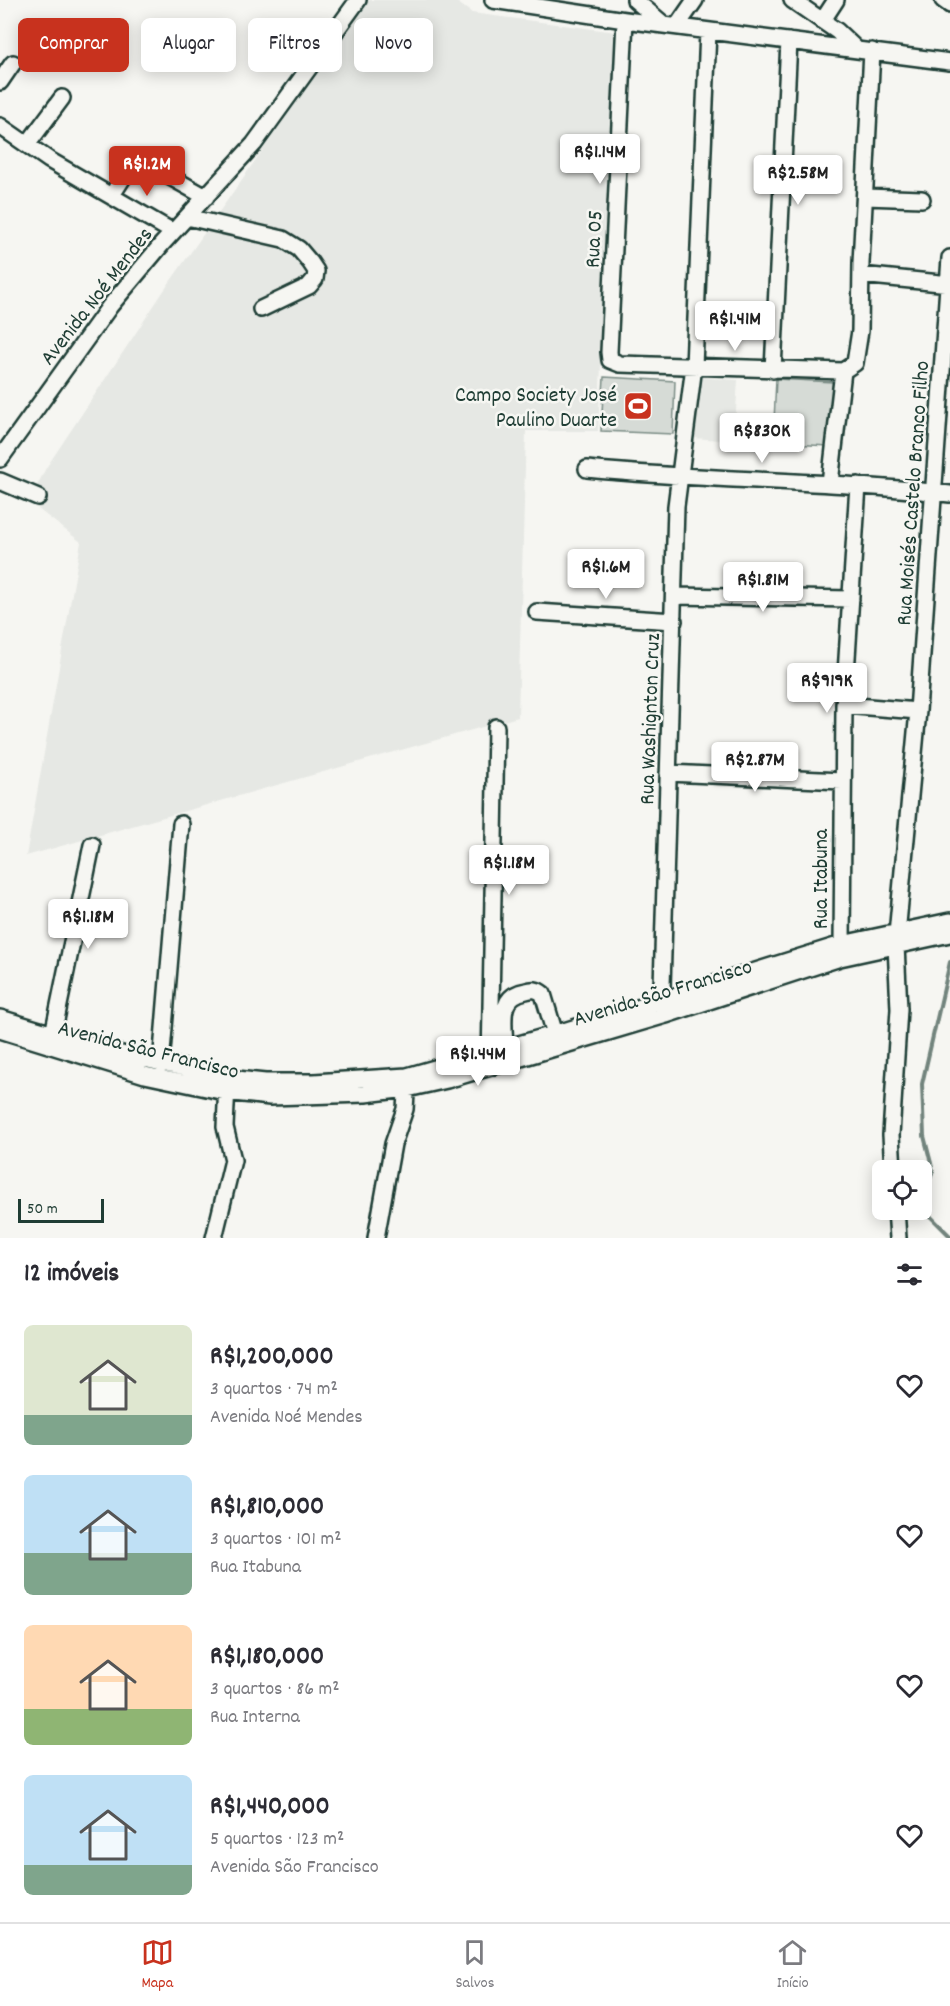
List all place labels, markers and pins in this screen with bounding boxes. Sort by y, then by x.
pin: R$1.14M [545,134,655,185]
pin: R$1.2M [98,146,196,197]
pin: R$2.58M [743,155,853,206]
pin: R$1.41M [680,301,790,352]
place label: Campo Society José Paulino Duarte [455,381,617,437]
sports icon: Campo Society José Paulino Duarte [622,390,654,422]
pin: R$830K [713,413,811,464]
pin: R$1.6M [557,549,655,600]
pin: R$1.81M [708,562,818,613]
pin: R$919K [778,663,876,714]
pin: R$2.87M [700,742,810,793]
pin: R$1.18M [454,845,564,896]
pin: R$1.18M [33,899,143,950]
pin: R$1.44M [423,1036,533,1087]

